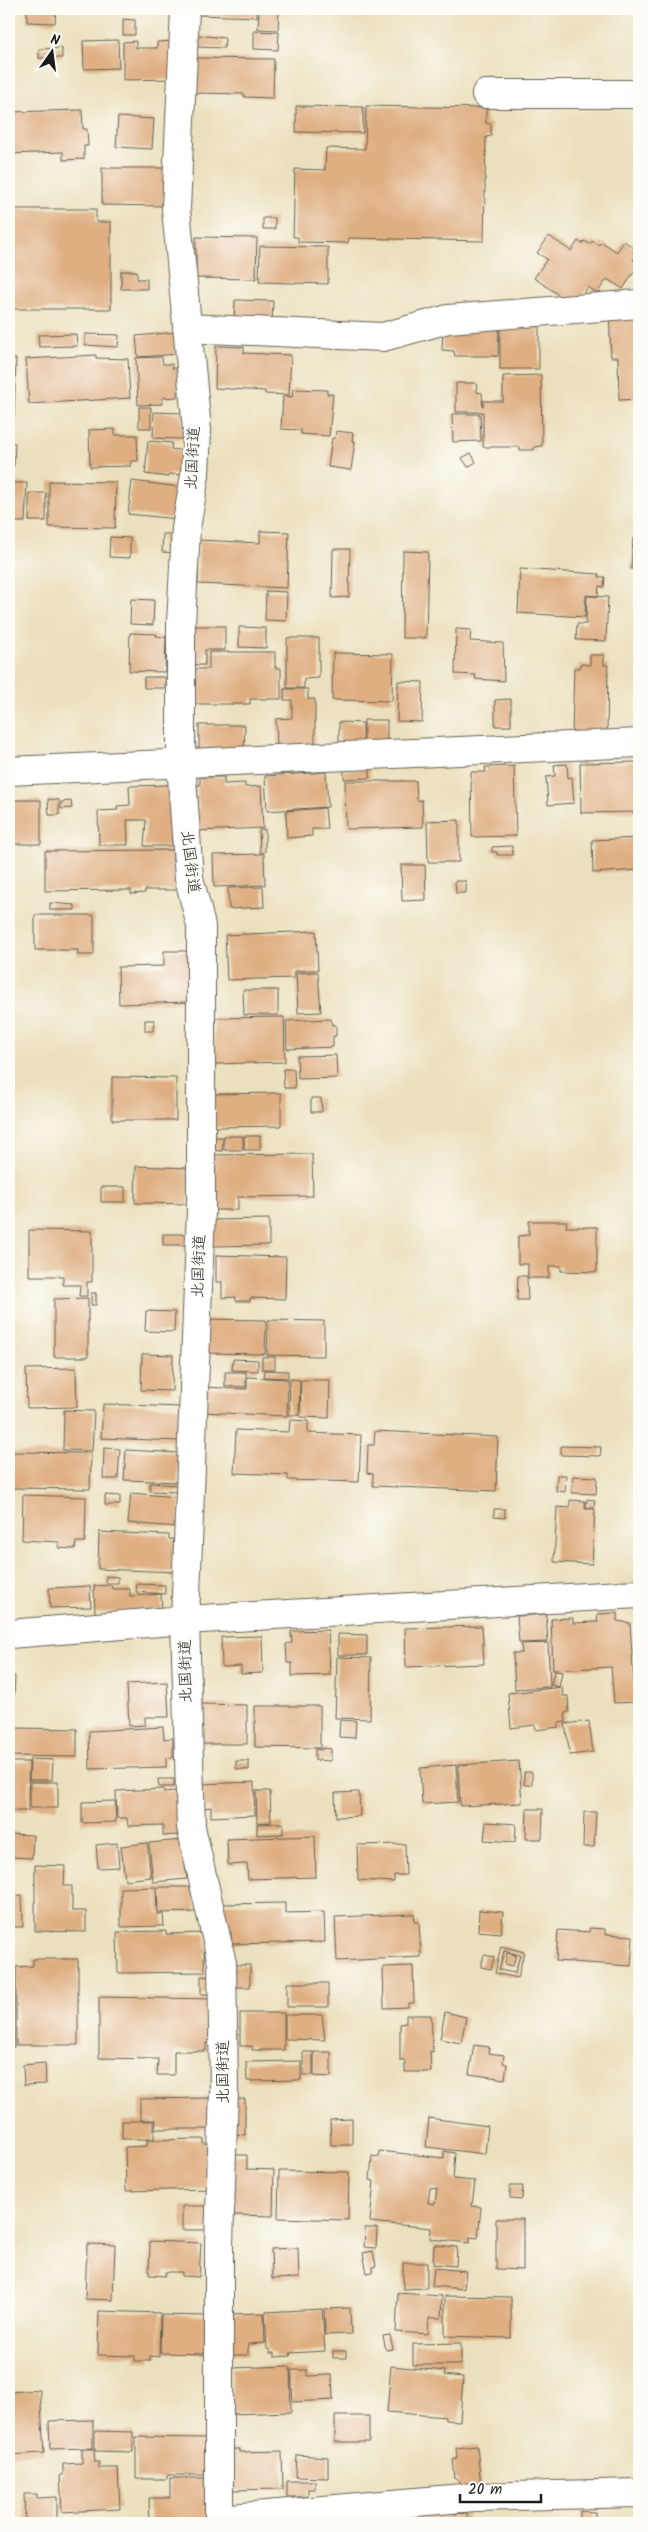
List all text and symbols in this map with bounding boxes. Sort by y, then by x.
north arrow [28,28,78,78]
text: N [48,29,62,52]
street label: 北国街道 [179,425,207,491]
street label: 北国街道 [174,829,206,895]
street label: 北国街道 [185,1234,213,1298]
street label: 北国街道 [173,1639,199,1703]
street label: 北国街道 [211,2040,236,2104]
scale bar [460,2472,542,2504]
text: 20 m [468,2478,502,2502]

